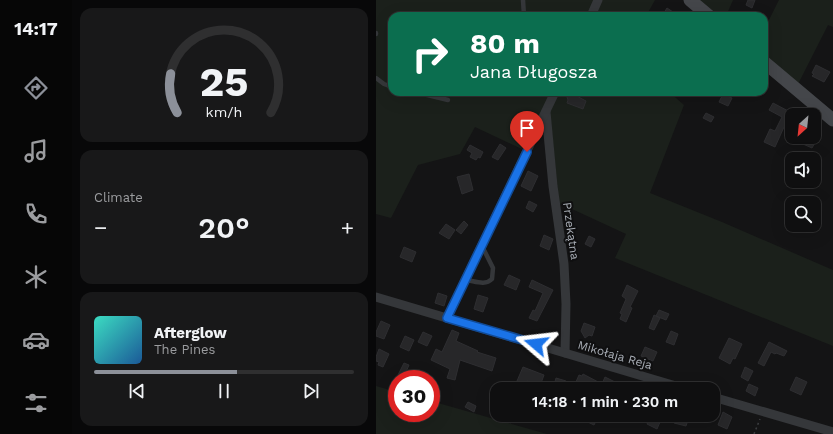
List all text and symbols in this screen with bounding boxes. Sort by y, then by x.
text: 14:17 [14,18,58,39]
text: 80 m [470,27,540,60]
icon: right [404,28,456,80]
text: 25 [199,57,249,106]
text: Jana Długosza [470,61,598,82]
icon: directions [22,74,50,102]
text: km/h [206,104,242,120]
north arrow [785,108,821,144]
map controls [785,108,821,232]
pin [510,111,544,152]
icon: arrive [516,117,538,139]
icon: music [22,137,50,165]
button: sound [785,152,821,188]
text: Climate [94,190,143,205]
button: search [785,196,821,232]
icon: phone [22,200,50,228]
street label: Przekątna [560,201,582,261]
text: 20° [198,210,250,245]
text: − [94,215,107,240]
text: + [341,215,354,240]
icon: climate [22,263,50,291]
position arrow [515,323,557,365]
text: Afterglow [154,324,227,342]
icon: car [22,326,50,354]
street label: Mikołaja Reja [576,338,654,372]
text: The Pines [154,342,215,357]
speed limit sign: 30 [388,370,440,422]
icon: previous [126,380,148,402]
icon: pause [213,380,235,402]
icon: next [300,380,322,402]
icon: filters [22,389,50,417]
text: 14:18 · 1 min · 230 m [532,393,678,411]

